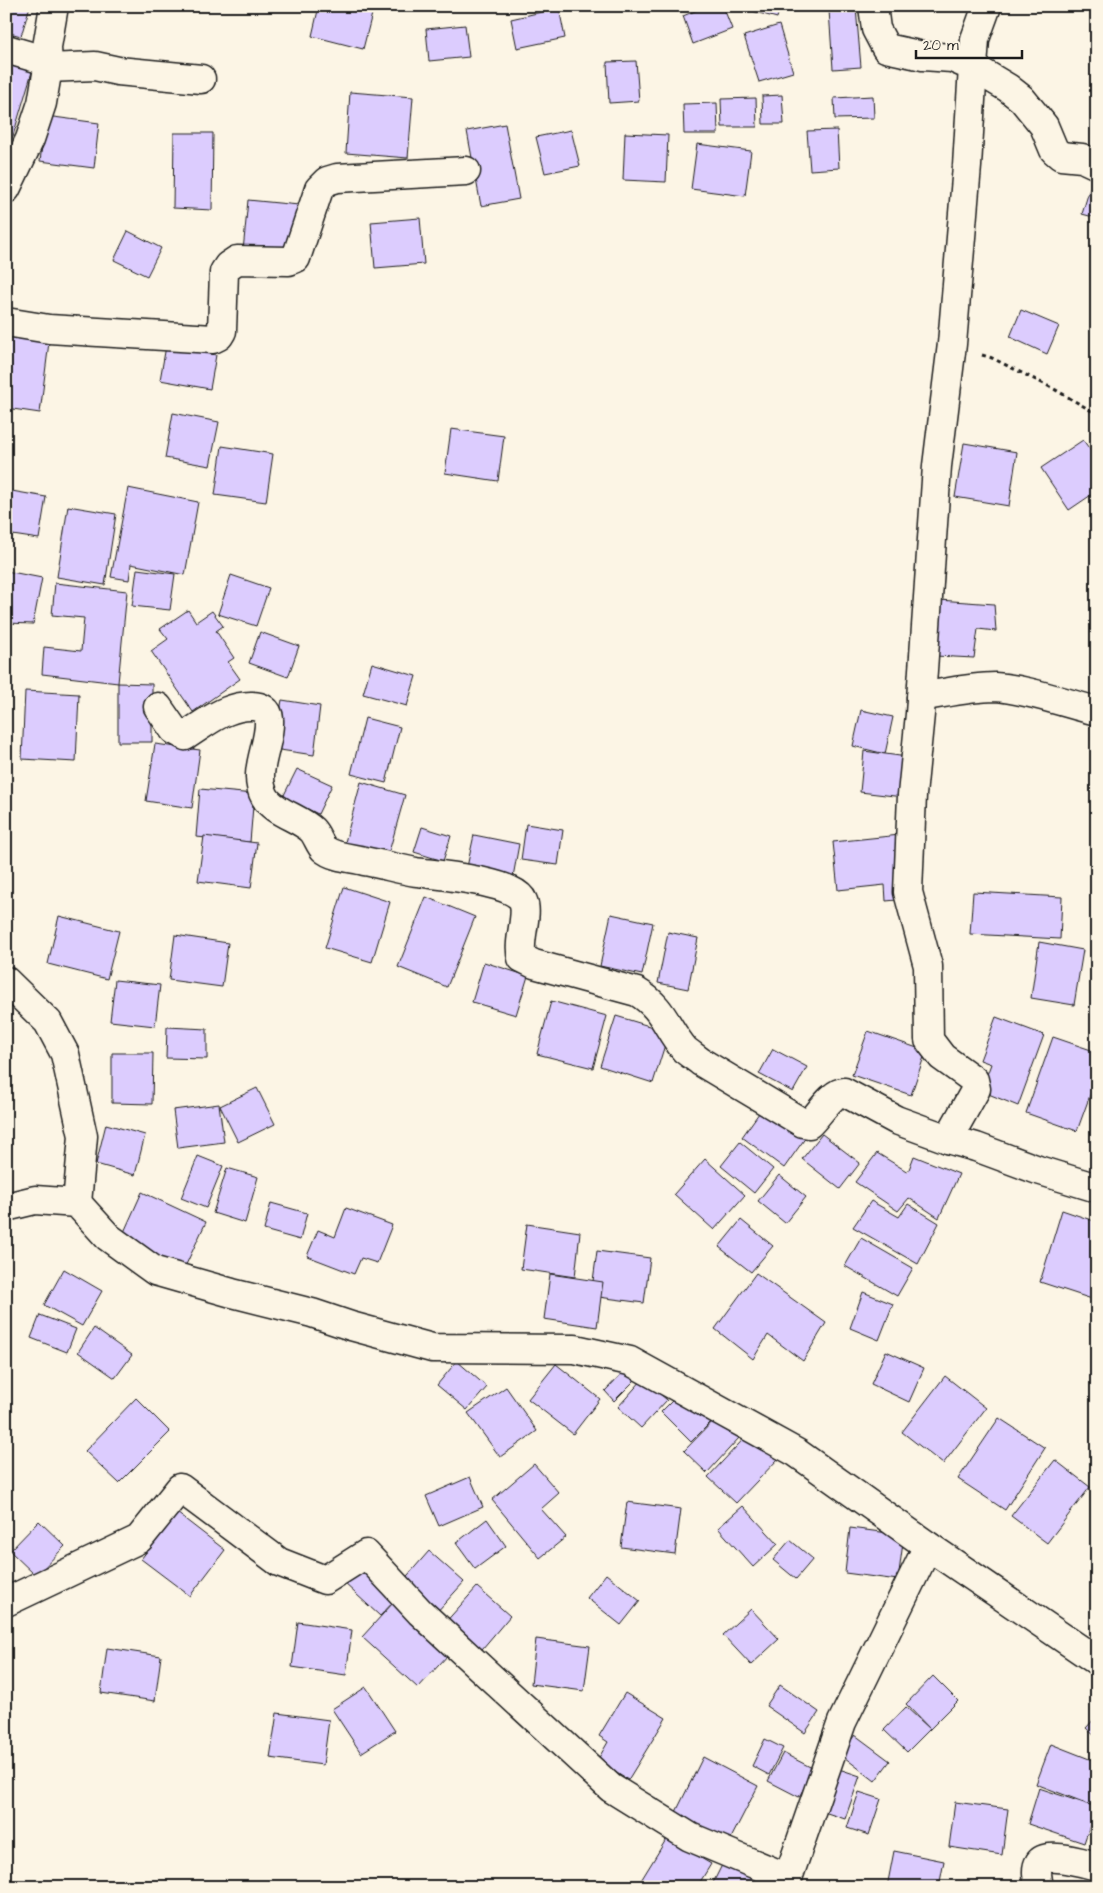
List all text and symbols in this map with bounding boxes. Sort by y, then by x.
scale bar [916,28,1022,60]
text: 20 m [923,35,959,56]

